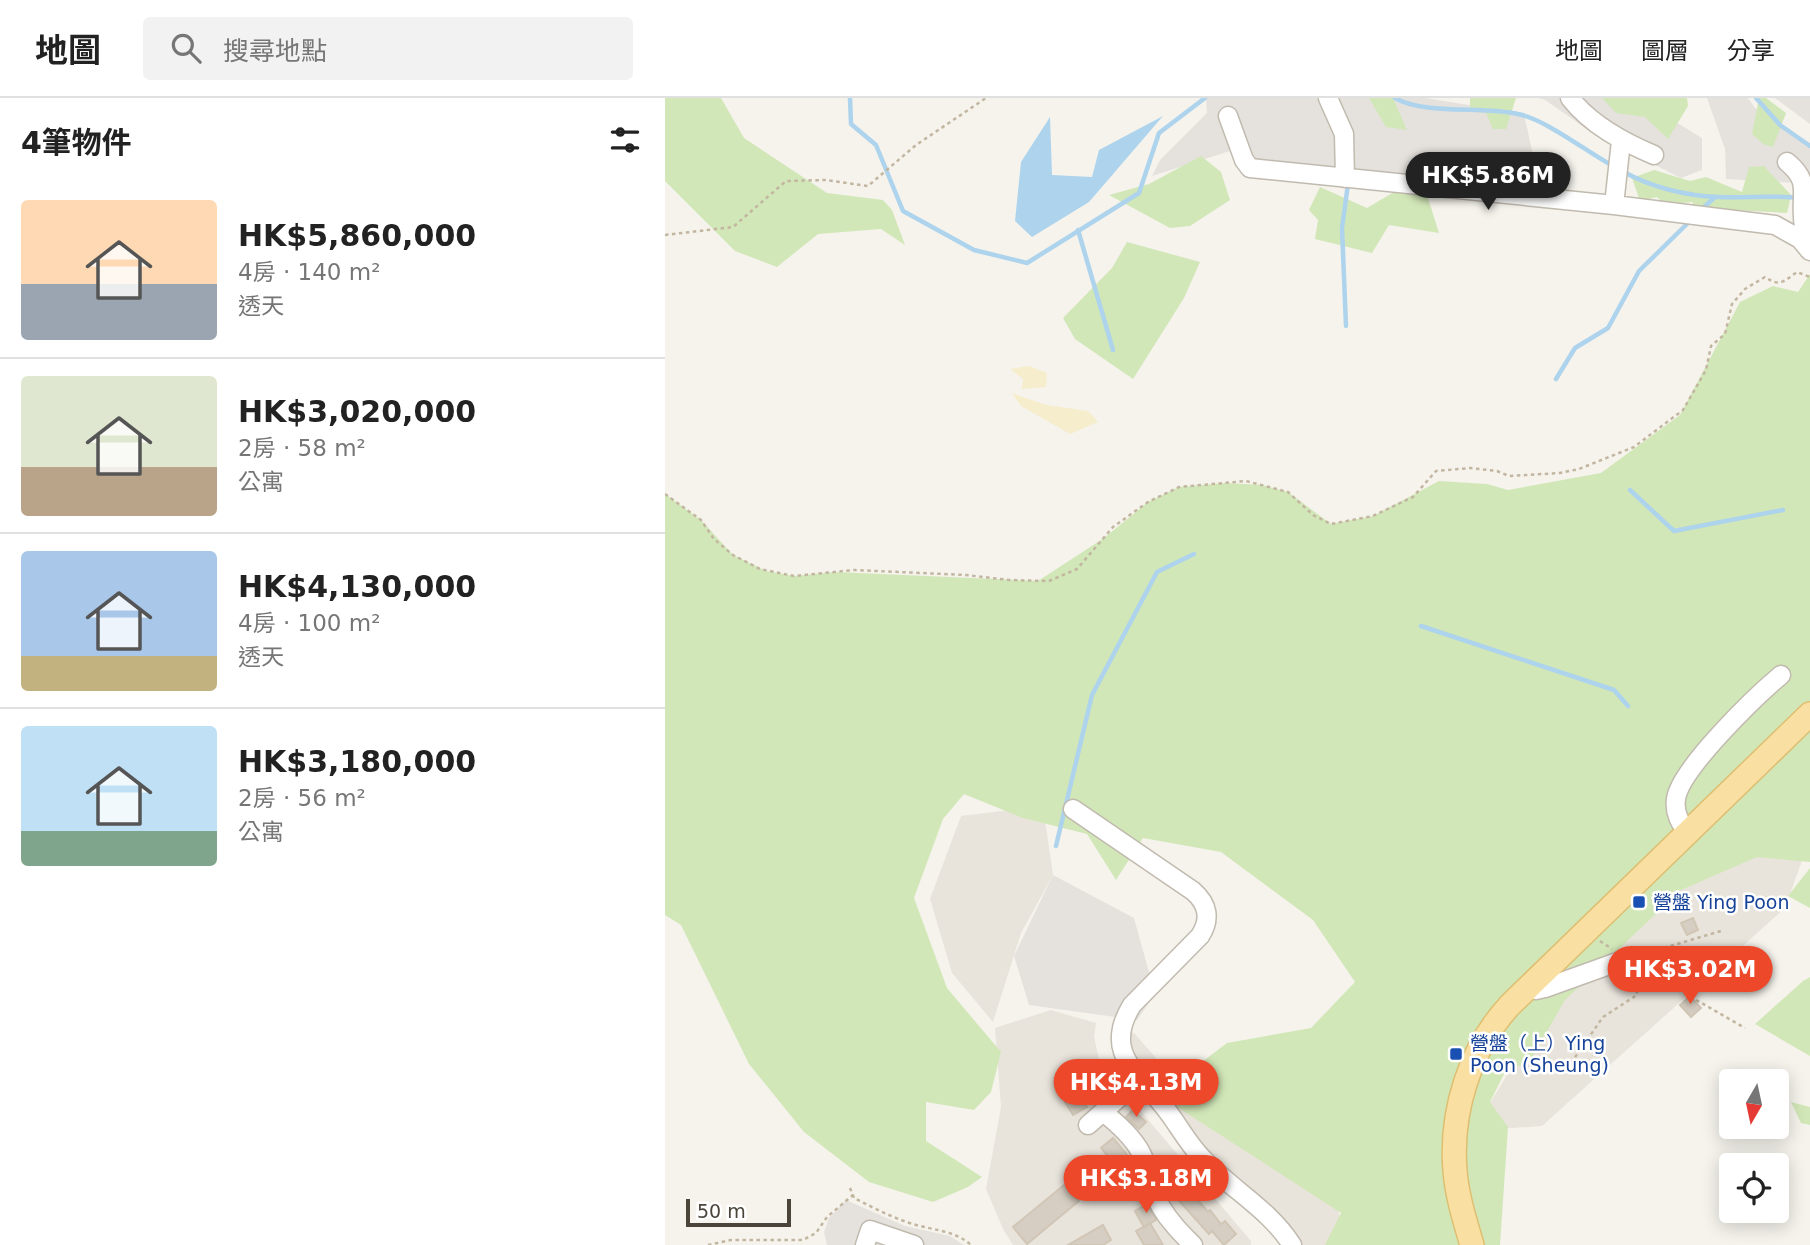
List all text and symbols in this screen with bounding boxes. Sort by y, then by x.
search box [143,17,633,80]
icon: search [167,29,205,67]
text: 地圖 [35,31,101,70]
text: 搜尋地點 [223,36,327,66]
text: 地圖 [1555,37,1603,65]
text: 圖層 [1641,37,1689,65]
text: 分享 [1727,37,1775,65]
icon: filters [606,121,644,159]
text: 4筆物件 [21,125,132,160]
pin: HK$5.86M [1416,152,1560,212]
text: HK$5.86M [1422,162,1554,188]
text: HK$5,860,000 [238,218,476,253]
icon: home [77,228,161,312]
text: 4房 · 140 m² [238,259,380,285]
text: 透天 [238,293,284,319]
text: HK$3,020,000 [238,394,476,429]
icon: home [77,404,161,488]
text: 2房 · 58 m² [238,435,366,461]
text: 公寓 [238,469,284,495]
text: HK$4,130,000 [238,569,476,604]
icon: home [77,579,161,663]
text: 4房 · 100 m² [238,610,380,636]
text: 透天 [238,644,284,670]
text: HK$3,180,000 [238,744,476,779]
icon: home [77,754,161,838]
text: 2房 · 56 m² [238,785,366,811]
text: 公寓 [238,819,284,845]
place label: 營盤 Ying Poon [1653,891,1789,913]
marker: 營盤 Ying Poon [1631,894,1647,910]
pin: HK$3.02M [1618,946,1762,1006]
text: HK$3.02M [1624,956,1756,982]
place label: 營盤（上）Ying Poon (Sheung) [1470,1032,1609,1076]
marker: 營盤（上）Ying Poon (Sheung) [1448,1046,1464,1062]
pin: HK$4.13M [1064,1060,1208,1119]
text: HK$4.13M [1070,1069,1202,1095]
north arrow [1719,1069,1789,1139]
map controls [1719,1069,1789,1223]
button: locate [1719,1153,1789,1223]
pin: HK$3.18M [1074,1156,1218,1215]
text: HK$3.18M [1080,1165,1212,1191]
scale bar [686,1196,791,1228]
text: 50 m [697,1200,746,1222]

